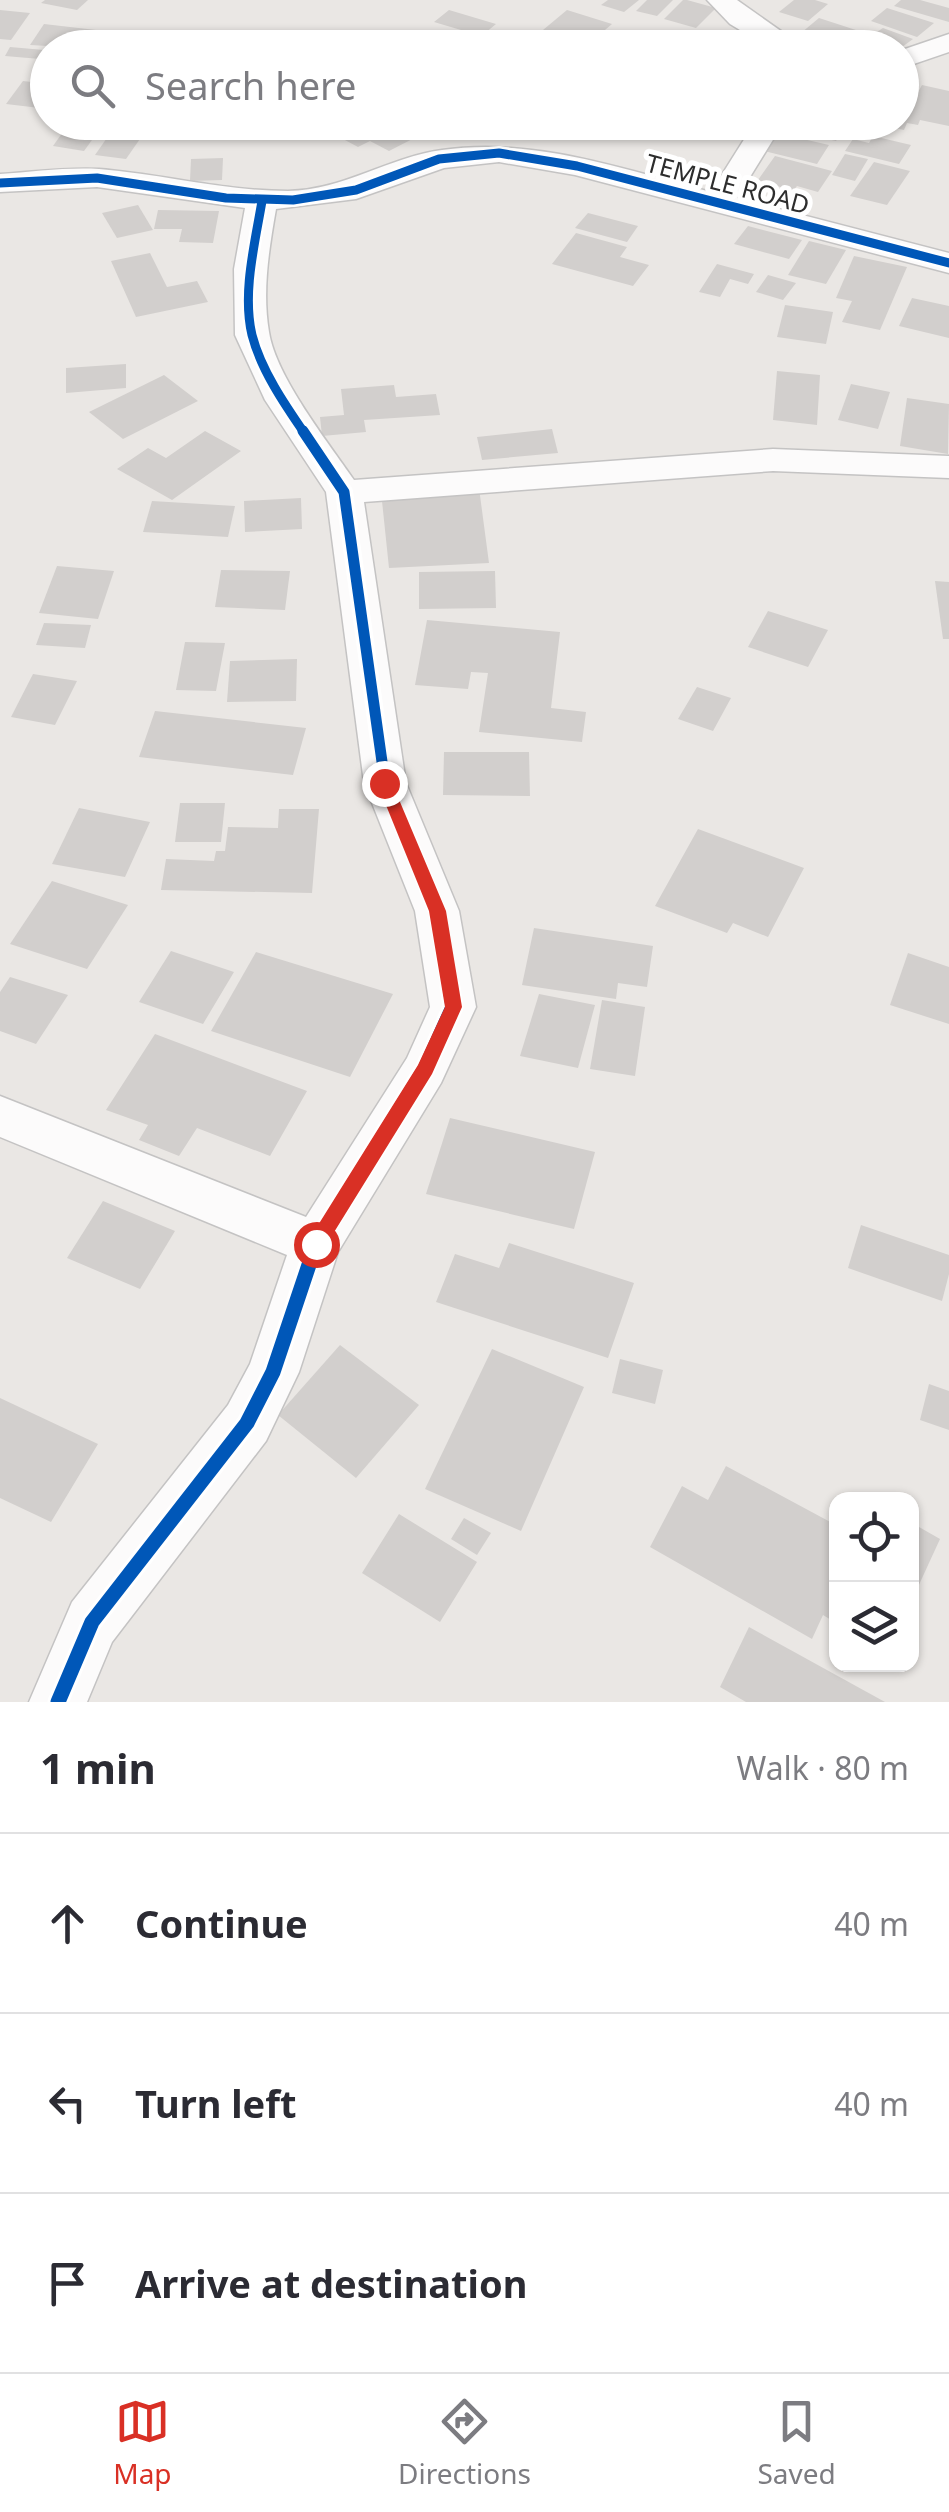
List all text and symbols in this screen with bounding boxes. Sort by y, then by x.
search box [30,30,919,140]
icon: search [65,58,120,113]
text: Search here [145,59,356,111]
street label: TEMPLE ROAD [643,145,813,221]
route end [362,761,408,807]
route start [294,1222,340,1268]
map controls [829,1492,919,1672]
button: locate [829,1492,919,1582]
button: layers [829,1582,919,1672]
text: 1 min [40,1739,156,1796]
text: Walk · 80 m [737,1746,909,1789]
icon: ahead [40,1896,95,1951]
text: Continue [135,1897,308,1949]
text: 40 m [834,1902,909,1945]
icon: left [40,2076,95,2131]
text: Turn left [135,2077,297,2129]
text: 40 m [834,2082,909,2125]
icon: arrive [40,2256,95,2311]
text: Arrive at destination [135,2257,527,2309]
tab: Map [113,2394,172,2492]
tab: Directions [398,2394,531,2492]
tab: Saved [757,2394,836,2492]

